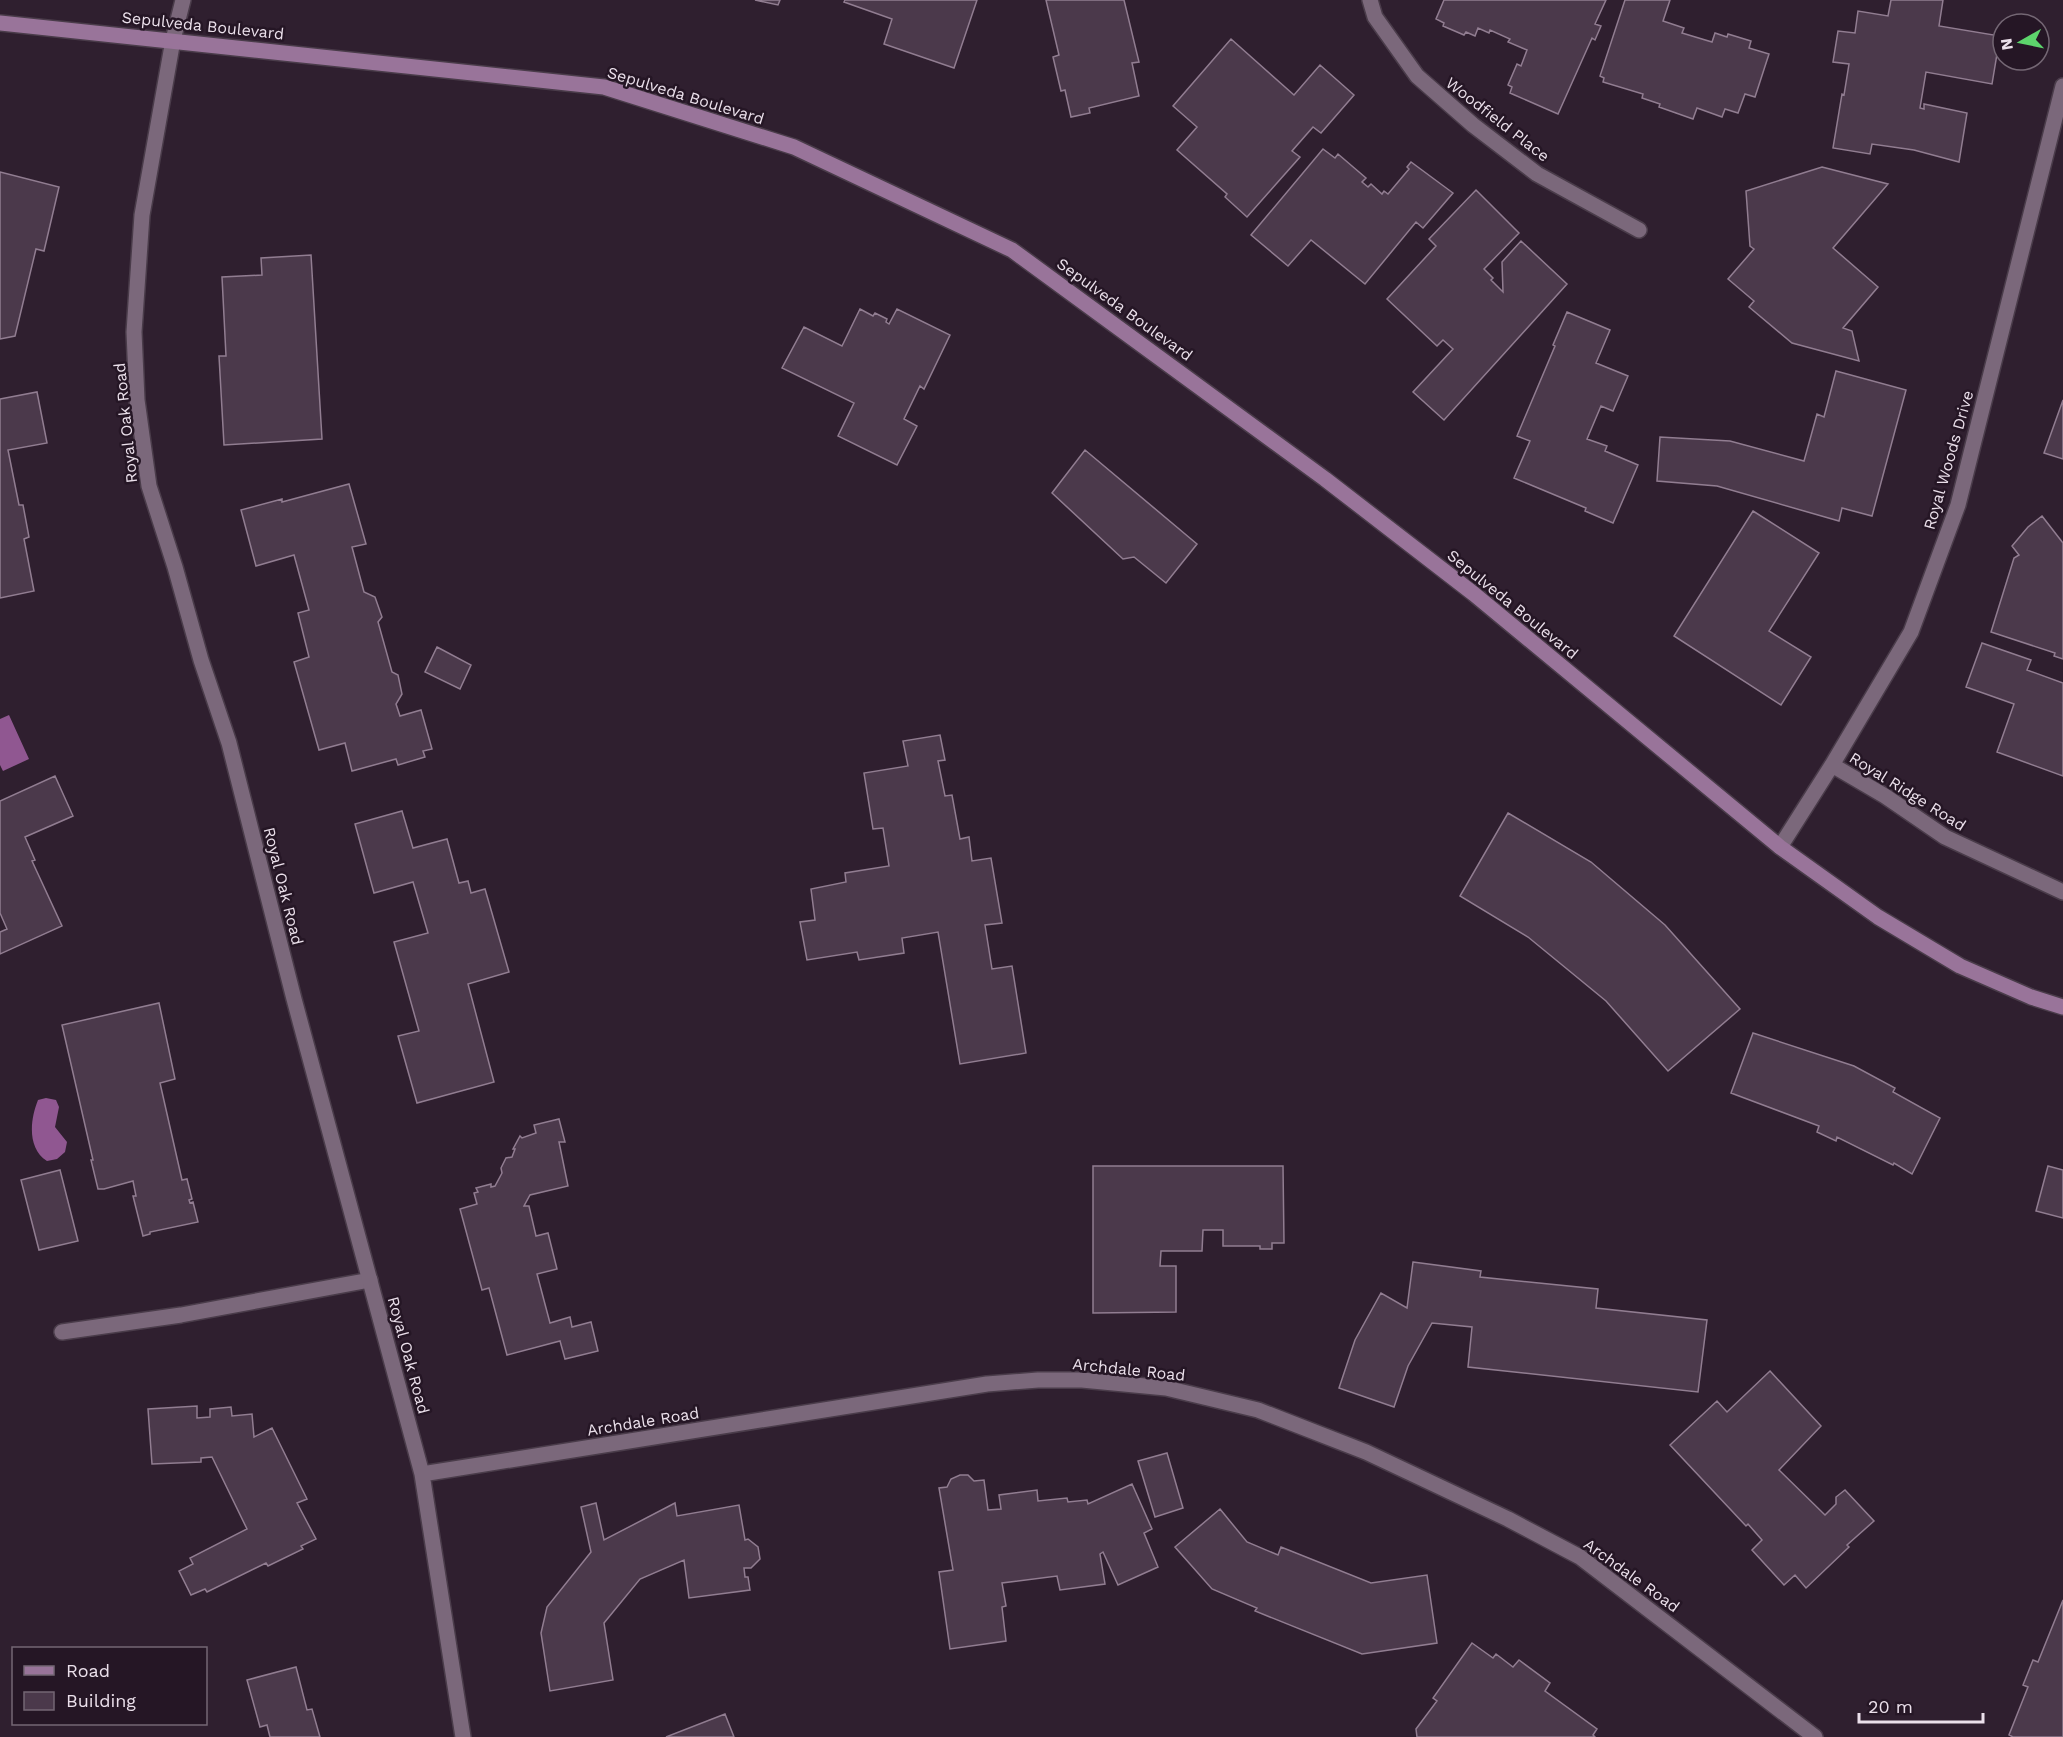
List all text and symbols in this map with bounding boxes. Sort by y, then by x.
street label: Sepulveda Boulevard [121,8,285,43]
north arrow [1991,12,2051,72]
text: N [1996,37,2017,52]
street label: Sepulveda Boulevard [605,63,767,128]
street label: Woodfield Place [1442,73,1553,166]
street label: Sepulveda Boulevard [1053,254,1196,365]
street label: Royal Oak Road [110,362,141,484]
street label: Royal Woods Drive [1920,388,1977,532]
street label: Sepulveda Boulevard [1443,546,1582,663]
street label: Royal Ridge Road [1846,748,1969,835]
street label: Royal Oak Road [260,825,307,947]
street label: Royal Oak Road [384,1294,433,1416]
street label: Archdale Road [1072,1354,1186,1385]
street label: Archdale Road [586,1403,701,1440]
street label: Archdale Road [1580,1534,1683,1616]
legend [12,1647,207,1725]
text: Road [66,1660,110,1681]
scale bar [1859,1686,1984,1724]
text: Building [66,1690,136,1711]
text: 20 m [1868,1696,1913,1717]

